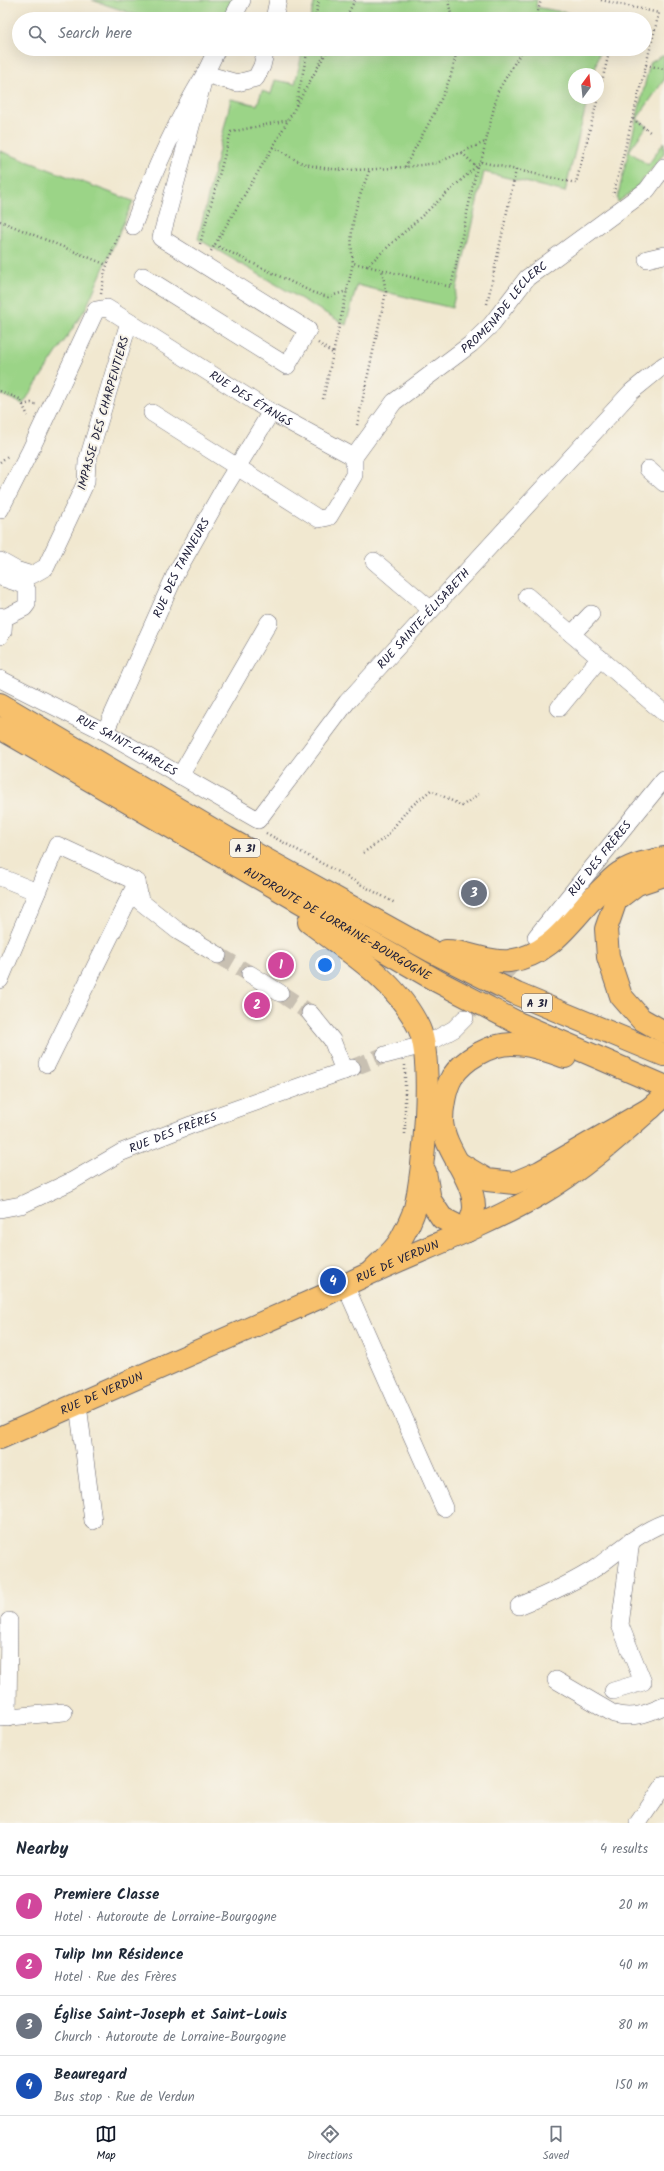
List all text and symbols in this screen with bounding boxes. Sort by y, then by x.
search box [12,12,652,56]
text: Search here [58,22,132,46]
icon: search [26,23,48,45]
north arrow [568,68,604,104]
street label: PROMENADE LECLERC [457,257,552,359]
street label: IMPASSE DES CHARPENTIERS [72,333,135,492]
street label: RUE DES ÉTANGS [205,366,296,432]
street label: RUE DES TANNEURS [148,514,215,621]
street label: RUE SAINTE-ÉLISABETH [373,564,475,674]
street label: RUE SAINT-CHARLES [73,710,181,782]
street label: RUE DES FRÈRES [563,816,637,901]
road number: A 31 [230,839,260,857]
street label: AUTOROUTE DE LORRAINE-BOURGOGNE [240,862,435,986]
pin: 3 [461,878,487,908]
pin: 1 [268,950,294,980]
your location [315,955,335,975]
pin: 2 [244,990,270,1020]
road number: A 31 [522,994,552,1012]
street label: RUE DES FRÈRES [126,1107,220,1158]
street label: RUE DE VERDUN [353,1235,442,1288]
pin: 4 [320,1266,346,1296]
street label: RUE DE VERDUN [57,1367,146,1420]
text: Nearby [16,1836,68,1863]
text: 4 results [600,1839,648,1860]
text: Premiere Classe [54,1883,159,1907]
text: 1 [27,1895,31,1916]
text: 20 m [618,1895,648,1916]
text: Hotel · Autoroute de Lorraine-Bourgogne [54,1907,277,1928]
text: Tulip Inn Résidence [54,1943,183,1967]
text: 2 [25,1955,33,1976]
text: 40 m [619,1955,648,1976]
text: Hotel · Rue des Frères [54,1967,177,1988]
text: Église Saint-Joseph et Saint-Louis [54,2003,287,2027]
text: 3 [25,2015,33,2036]
text: 80 m [618,2015,648,2036]
text: Church · Autoroute de Lorraine-Bourgogne [54,2027,286,2048]
text: Beauregard [54,2063,127,2087]
text: 4 [25,2075,33,2096]
text: 150 m [615,2075,648,2096]
text: Bus stop · Rue de Verdun [54,2087,195,2108]
tab: Map [95,2123,117,2165]
tab: Directions [307,2123,353,2165]
tab: Saved [543,2123,569,2165]

